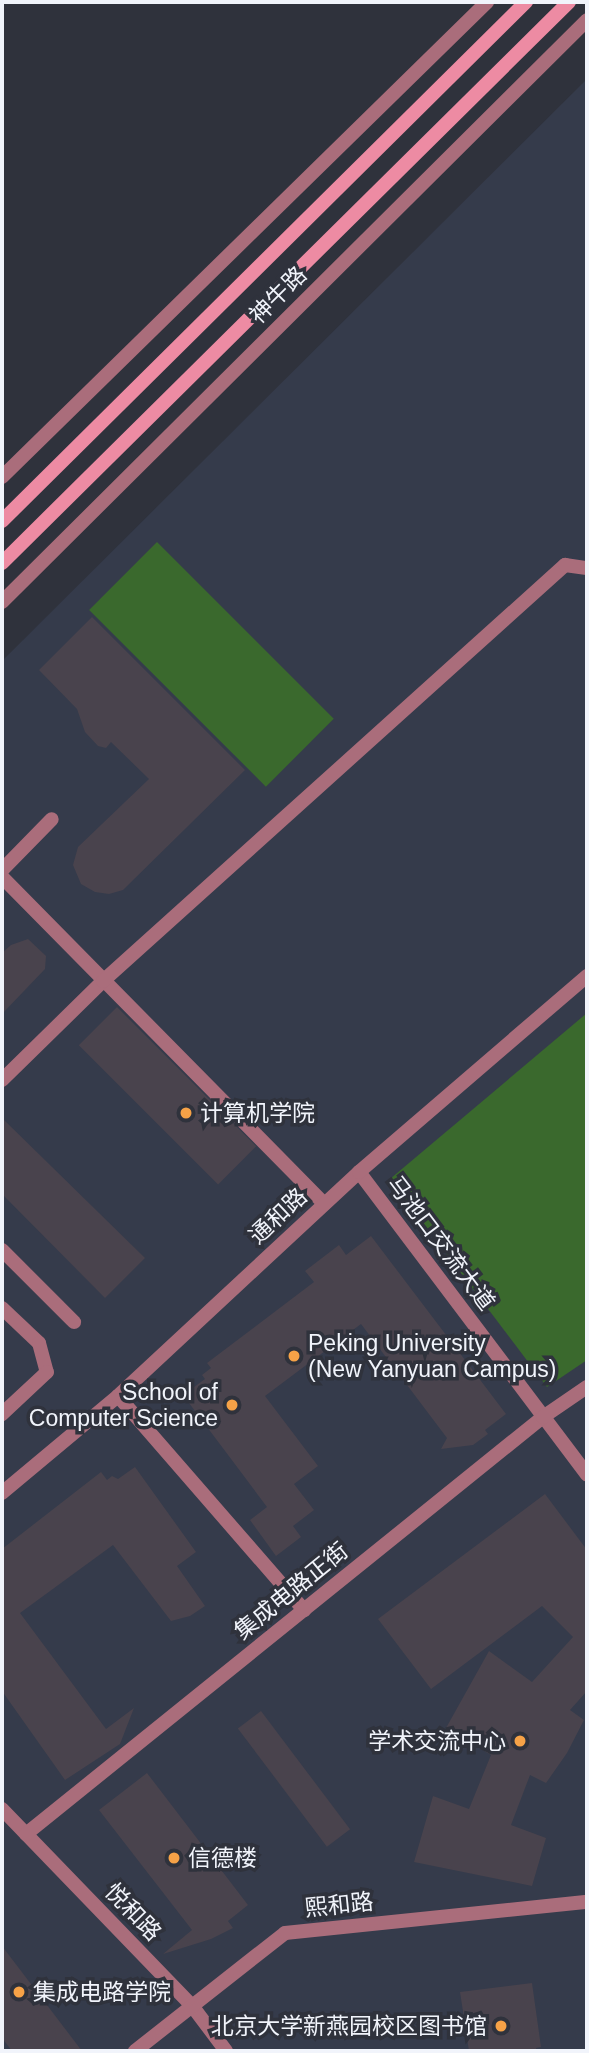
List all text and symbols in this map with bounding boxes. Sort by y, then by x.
street label: 神牛路 [244,261,312,329]
place label: 计算机学院 [200,1099,315,1127]
marker: 计算机学院 [178,1105,194,1121]
street label: 马池口交流大道 [382,1170,500,1316]
street label: 通和路 [243,1182,313,1250]
place label: Peking University (New Yanyuan Campus) [308,1329,557,1383]
marker: Peking University (New Yanyuan Campus) [286,1348,302,1364]
place label: School of Computer Science [29,1378,218,1432]
marker: School of Computer Science [224,1397,240,1413]
street label: 集成电路正街 [229,1537,353,1645]
place label: 学术交流中心 [368,1727,506,1755]
marker: 学术交流中心 [512,1733,528,1749]
place label: 信德楼 [188,1844,257,1872]
marker: 信德楼 [166,1850,182,1866]
street label: 悦和路 [99,1878,167,1946]
street label: 熙和路 [303,1888,375,1922]
place label: 集成电路学院 [33,1978,171,2006]
marker: 集成电路学院 [11,1984,27,2000]
place label: 北京大学新燕园校区图书馆 [211,2012,487,2040]
marker: 北京大学新燕园校区图书馆 [493,2018,509,2034]

